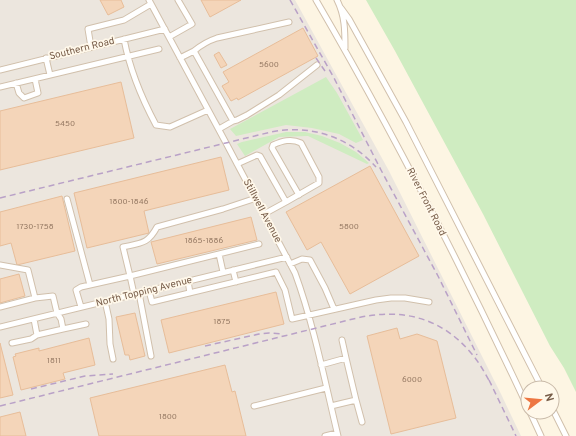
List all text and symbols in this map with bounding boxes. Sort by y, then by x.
street label: Southern Road [48,35,116,63]
house number: 5600 [259,60,279,70]
house number: 5450 [55,119,75,129]
street label: River Front Road [403,166,449,238]
street label: Stillwell Avenue [240,177,284,245]
house number: 1800-1846 [110,197,149,207]
house number: 1730-1758 [16,222,54,232]
house number: 5800 [339,222,359,232]
house number: 1865-1886 [185,236,223,246]
street label: North Topping Avenue [94,274,194,310]
house number: 1875 [214,317,230,327]
house number: 1811 [47,356,61,366]
house number: 6000 [402,375,422,385]
north arrow [520,380,560,420]
text: N [541,392,556,403]
house number: 1800 [159,412,177,422]

